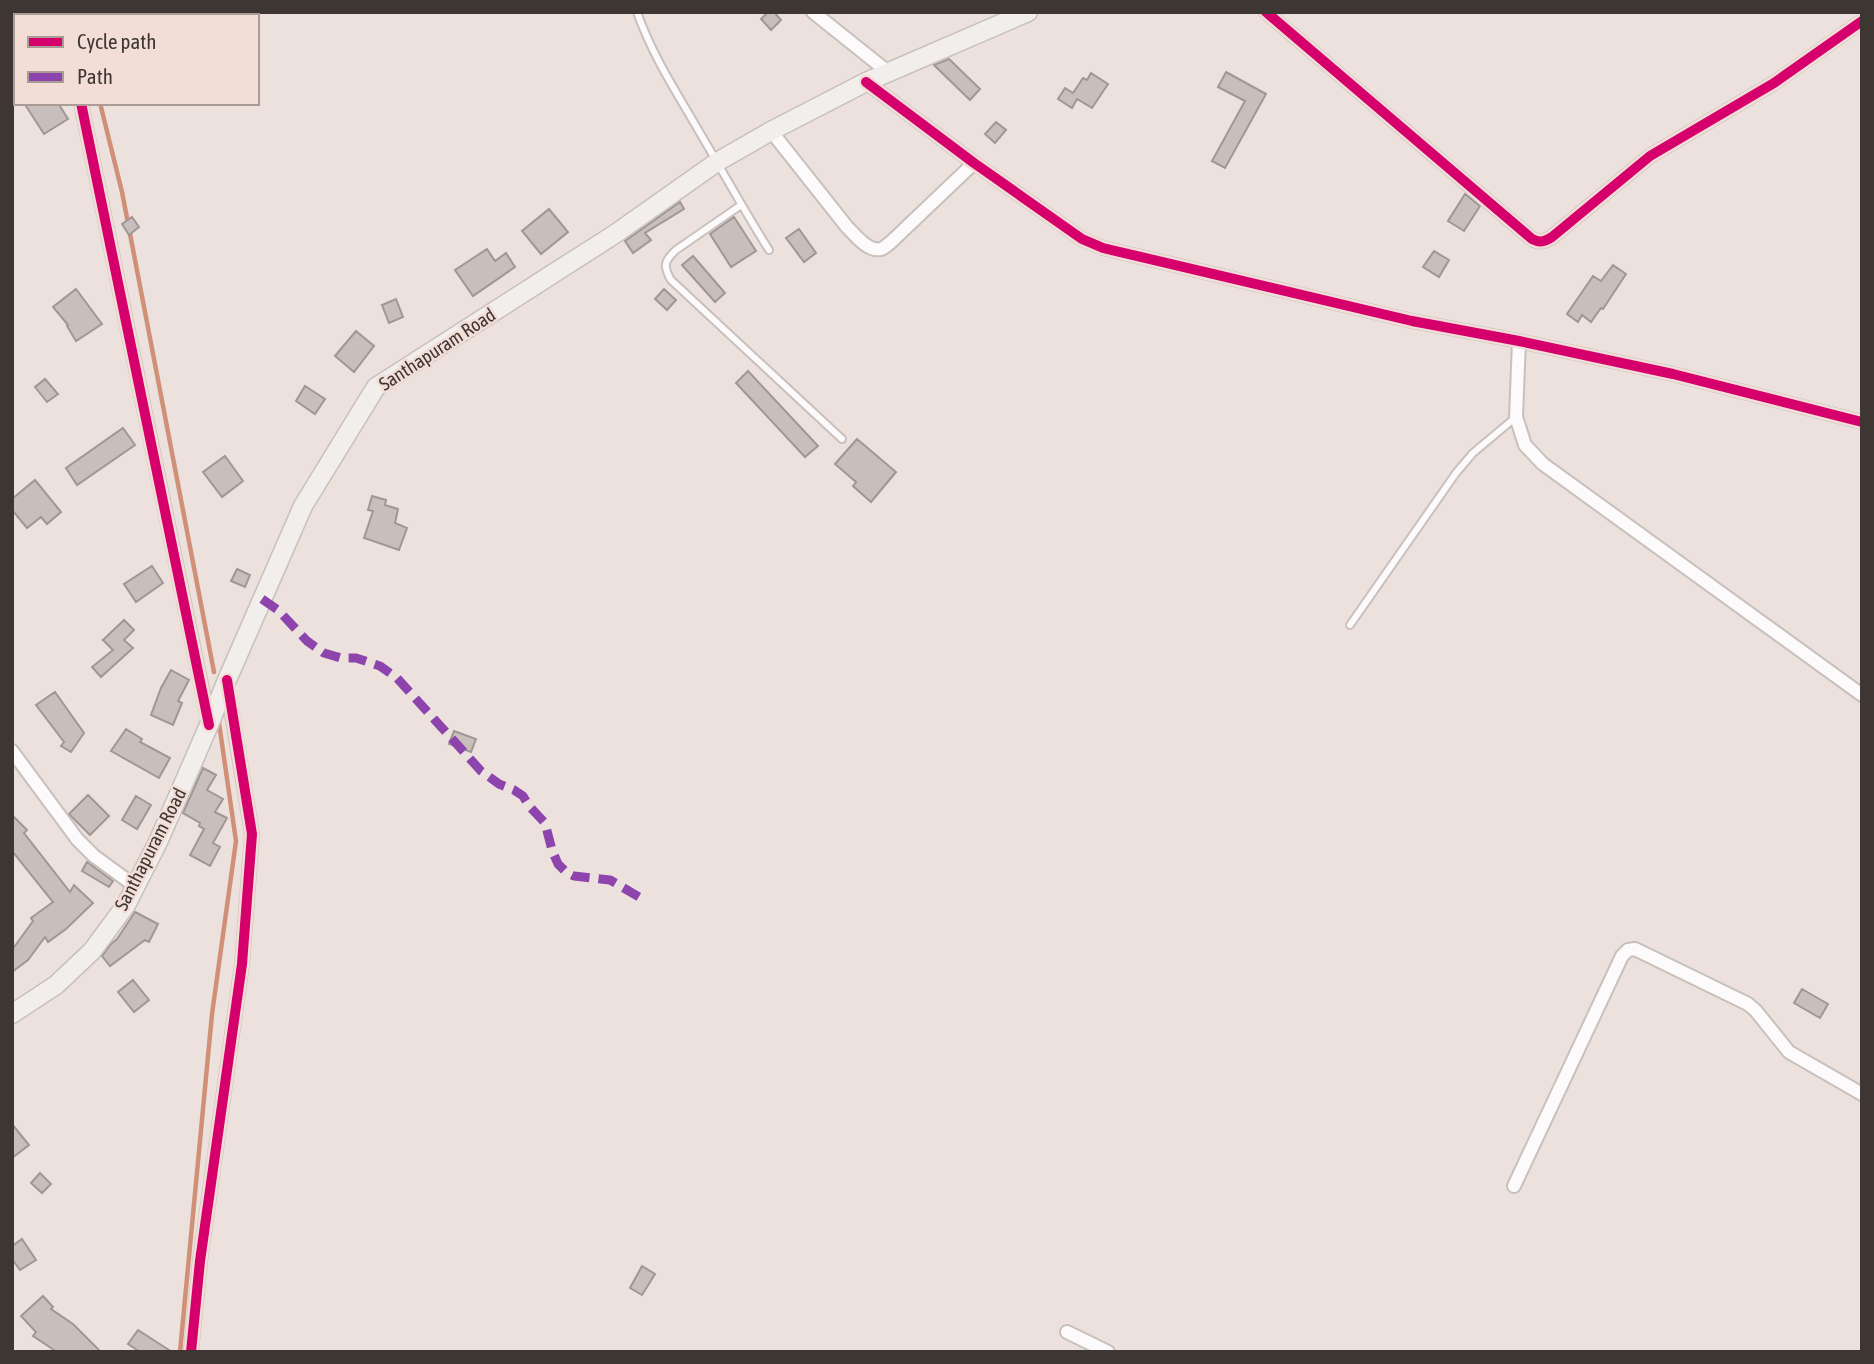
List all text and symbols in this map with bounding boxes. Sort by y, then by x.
legend [14,14,259,105]
text: Cycle path [77,29,156,53]
text: Path [77,64,113,88]
street label: Santhapuram Road [375,303,499,395]
street label: Santhapuram Road [110,784,190,914]

